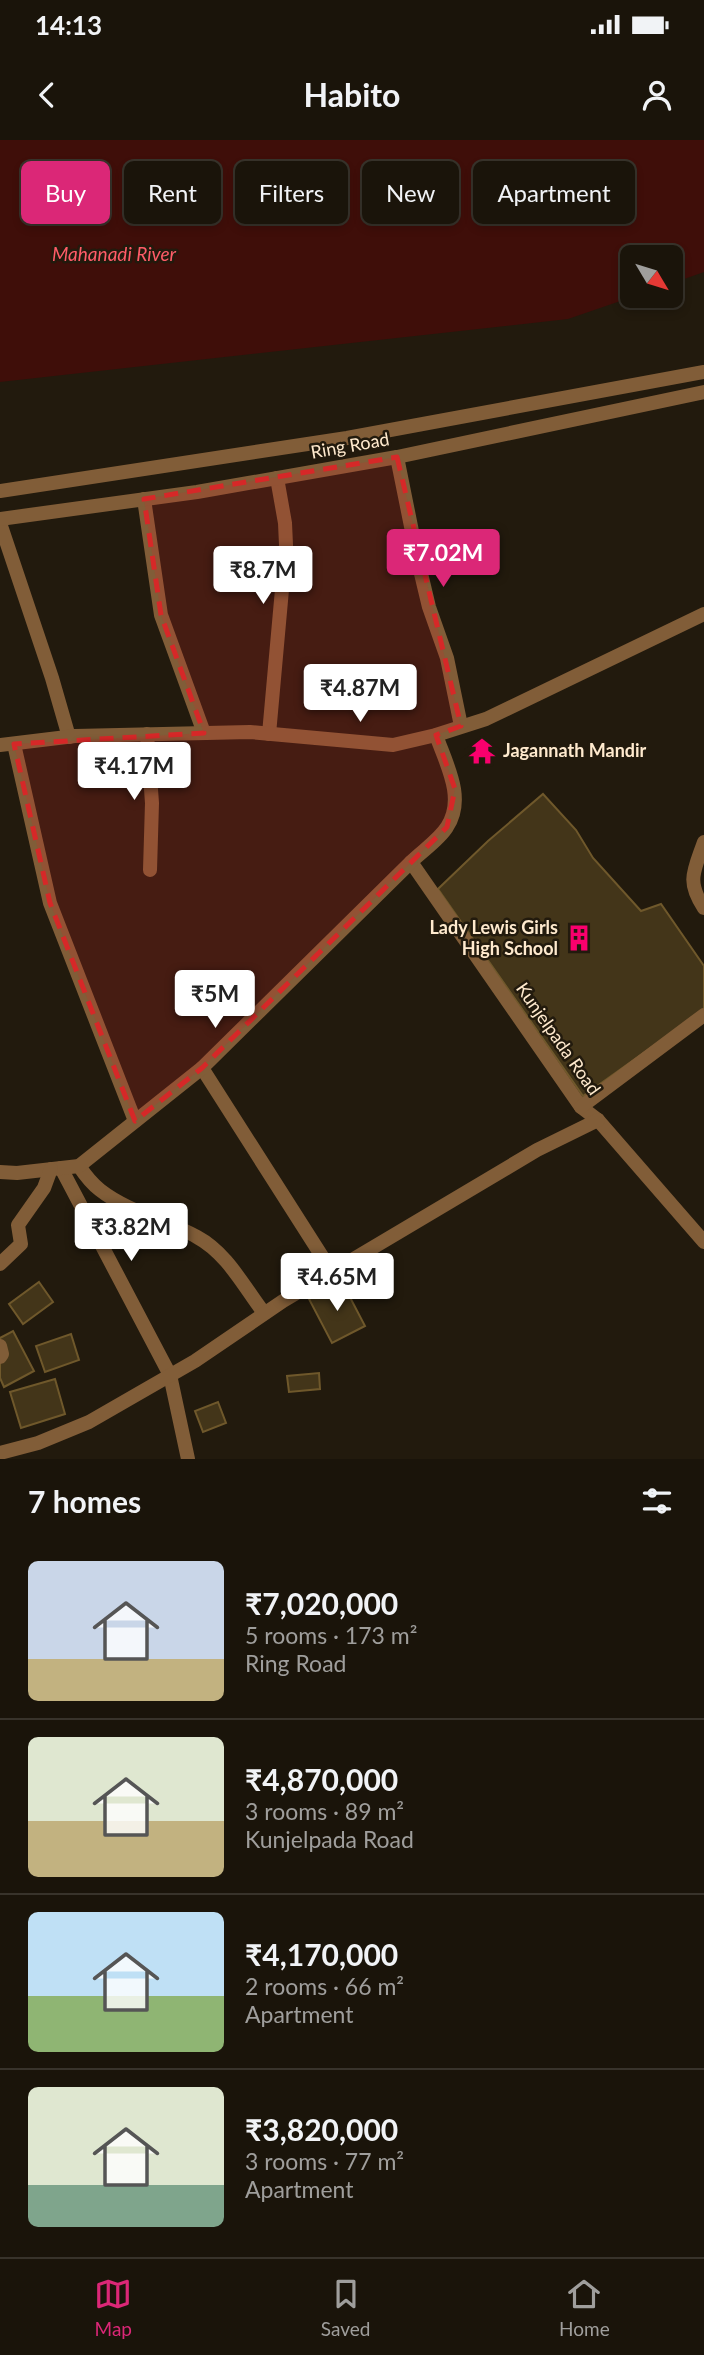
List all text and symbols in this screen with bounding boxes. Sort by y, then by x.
text: 14:13 [35,9,102,41]
text: Habito [304,75,400,114]
icon: back [28,76,66,114]
icon: person [638,76,676,114]
chip: Buy [21,161,110,224]
chip: Rent [124,161,221,224]
chip: Filters [235,161,348,224]
chip: New [362,161,459,224]
chip: Apartment [473,161,635,224]
water label: Mahanadi River [52,242,176,265]
north arrow [620,245,682,308]
map controls [620,245,683,308]
street label: Ring Road [309,427,391,463]
pin: ₹7.02M [386,530,500,589]
text: ₹7.02M [403,538,483,566]
pin: ₹8.7M [214,546,312,606]
text: ₹8.7M [229,555,297,583]
pin: ₹4.87M [303,664,417,724]
text: ₹4.87M [320,673,400,701]
temple icon: Jagannath Mandir [467,736,497,766]
place label: Jagannath Mandir [503,739,647,761]
pin: ₹4.17M [77,742,191,802]
text: ₹4.17M [94,751,174,779]
place label: Lady Lewis Girls High School [430,916,558,959]
building icon: Lady Lewis Girls High School [564,923,594,953]
pin: ₹5M [181,970,249,1030]
street label: Kunjelpada Road [512,978,606,1099]
text: ₹5M [191,979,239,1007]
pin: ₹3.82M [74,1204,188,1263]
text: ₹3.82M [91,1212,171,1240]
pin: ₹4.65M [280,1254,394,1313]
text: ₹4.65M [297,1262,377,1290]
icon: filters [638,1482,676,1520]
text: 7 homes [28,1483,141,1519]
text: ₹7,020,000 [245,1585,398,1621]
icon: home [84,1589,168,1673]
text: 5 rooms · 173 m² [245,1621,417,1649]
text: Ring Road [245,1649,346,1677]
text: ₹4,870,000 [245,1761,398,1797]
icon: home [84,1765,168,1849]
text: 3 rooms · 89 m² [245,1797,404,1825]
text: Kunjelpada Road [245,1825,414,1853]
text: ₹4,170,000 [245,1936,398,1972]
icon: home [84,1940,168,2024]
text: 2 rooms · 66 m² [245,1972,404,2000]
text: Apartment [245,2000,353,2028]
text: ₹3,820,000 [245,2111,398,2147]
icon: home [84,2115,168,2199]
text: 3 rooms · 77 m² [245,2147,404,2175]
text: Apartment [245,2175,353,2203]
tab: Map [94,2275,132,2340]
tab: Saved [321,2275,370,2340]
tab: Home [559,2275,610,2340]

